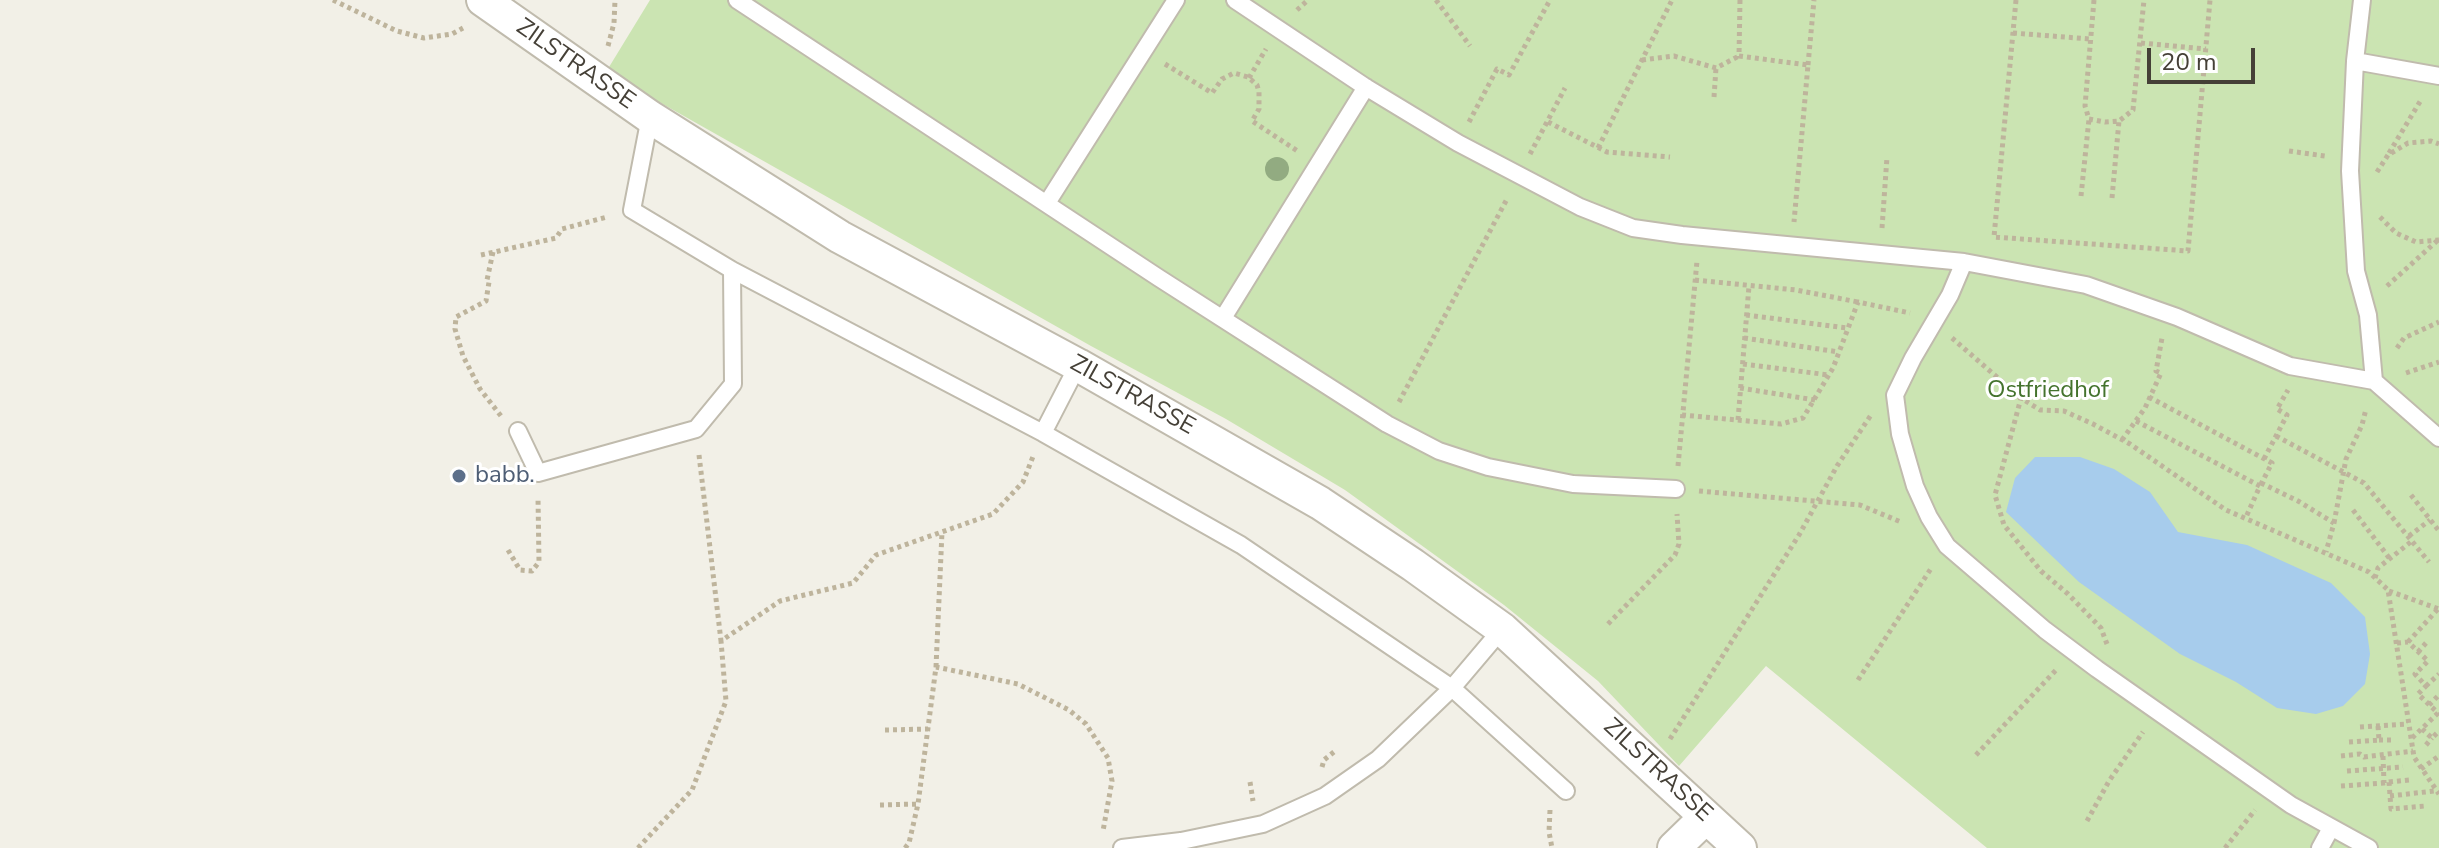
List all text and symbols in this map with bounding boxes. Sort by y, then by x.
street label: ZILSTRASSE [510,14,640,116]
scale bar [2151,32,2259,82]
text: 20 m [2161,46,2217,78]
street label: ZILSTRASSE [1065,350,1199,442]
park label: Ostfriedhof [1987,377,2109,405]
place label: babb. [475,462,535,490]
marker: babb. [450,467,468,485]
street label: ZILSTRASSE [1597,713,1717,829]

